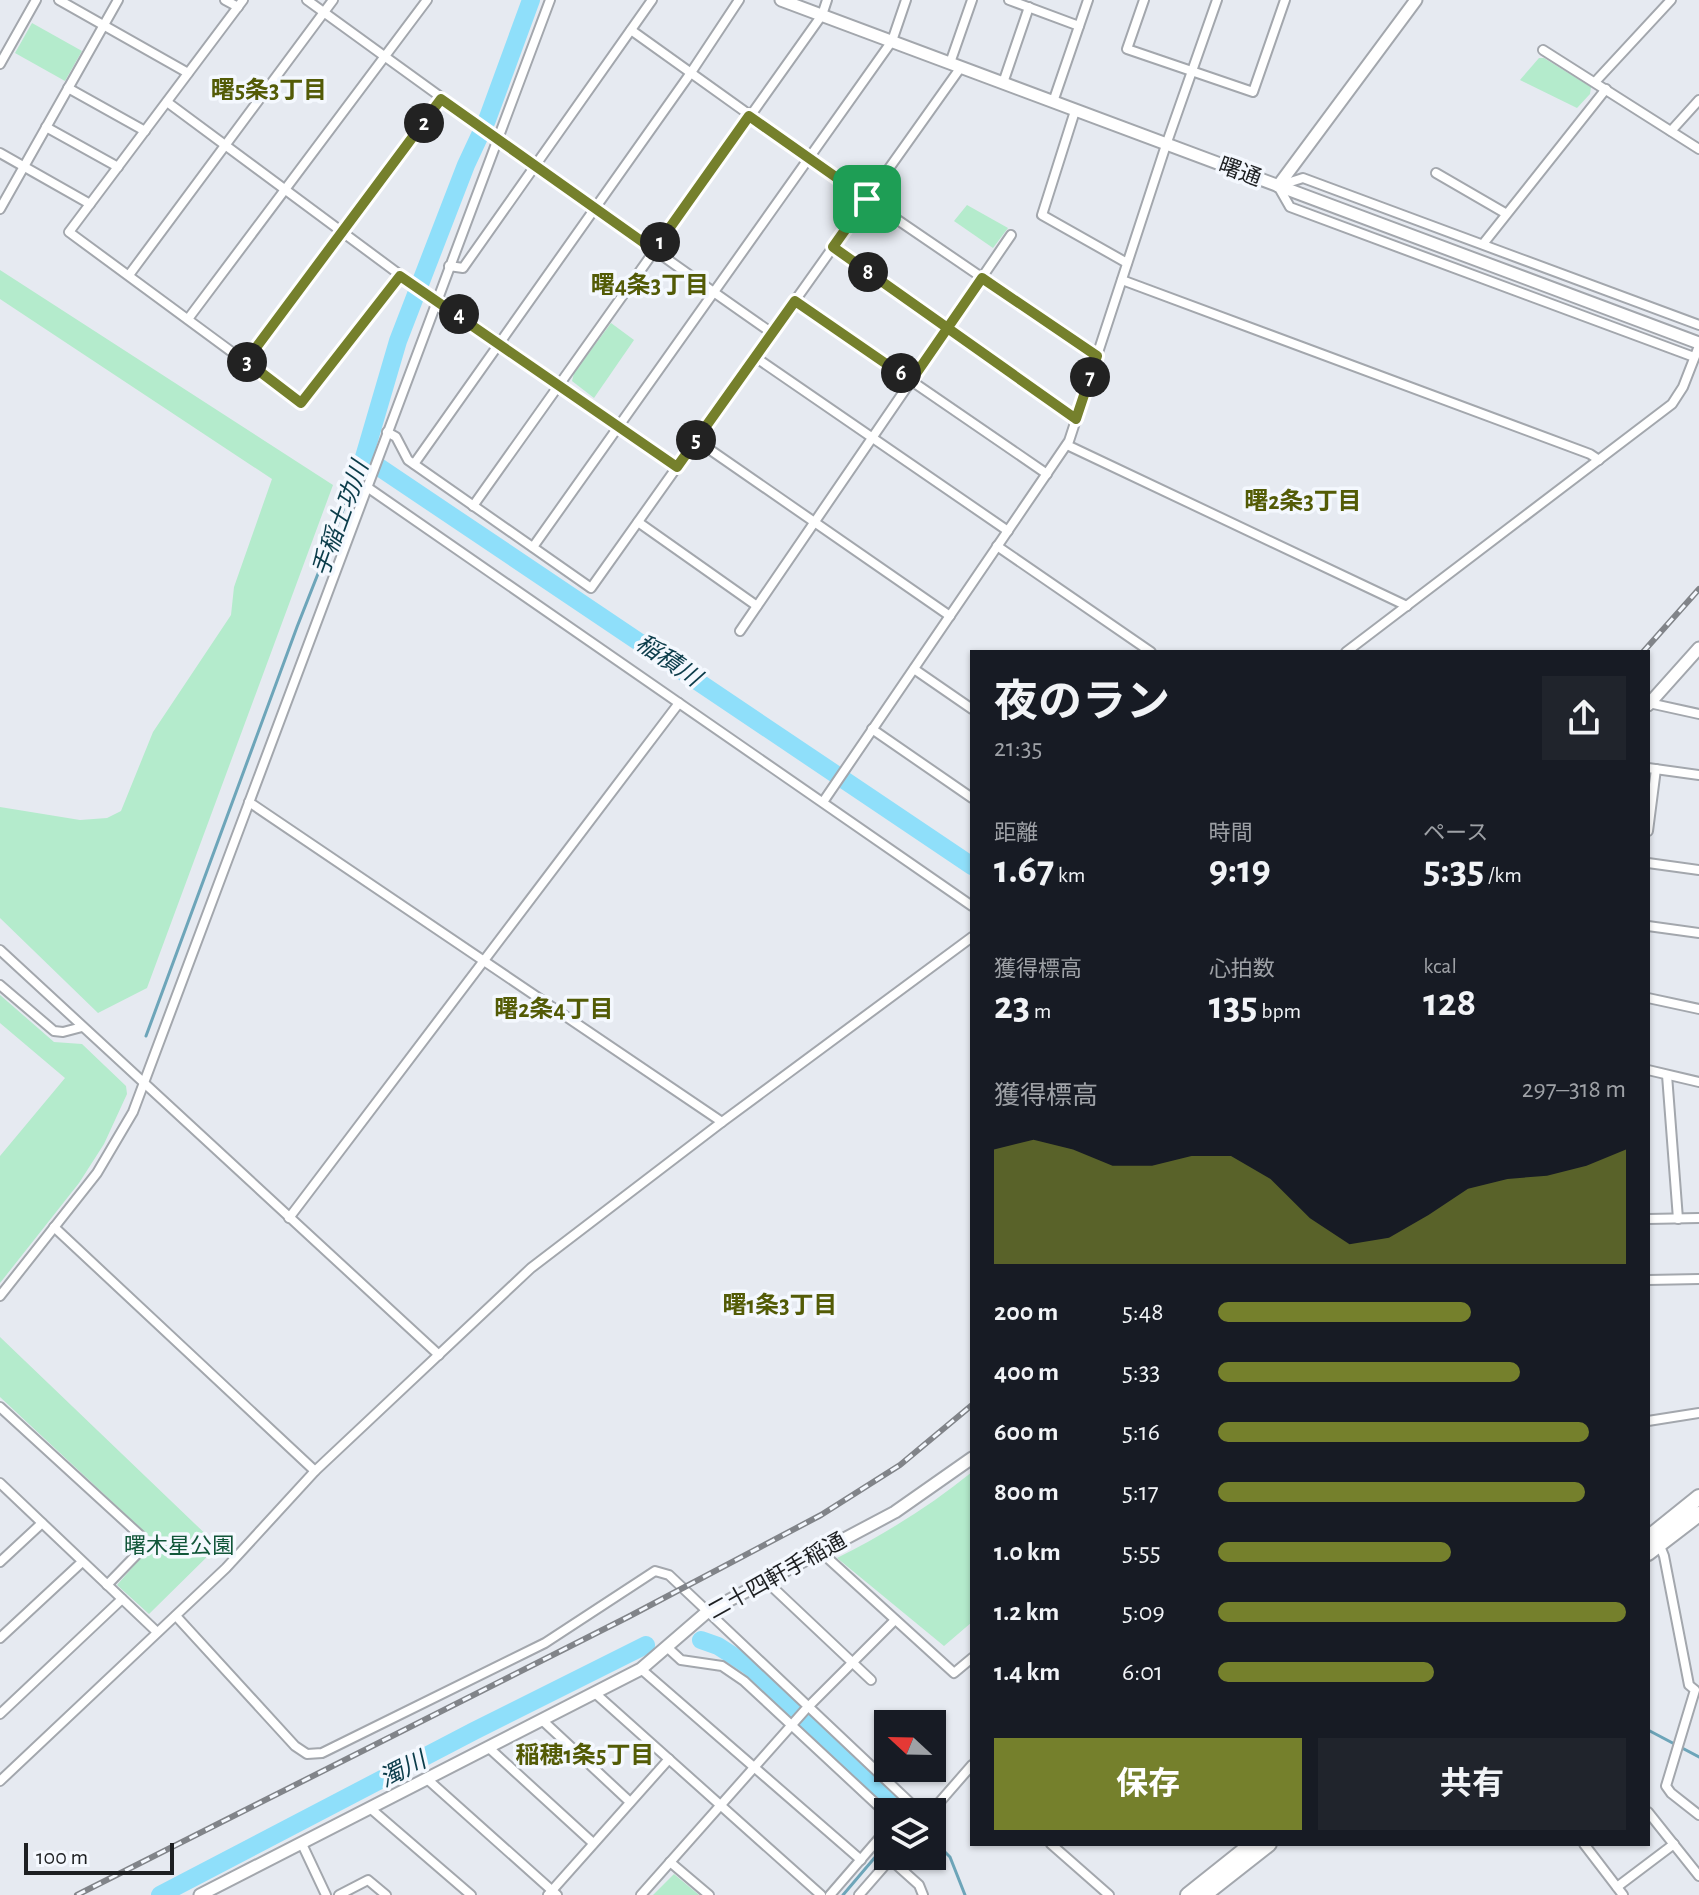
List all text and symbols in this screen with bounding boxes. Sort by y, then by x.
district label: 曙5条3丁目 [211,77,327,103]
pin: 2 [404,103,444,143]
text: 2 [419,112,429,134]
street label: 曙通 [1216,154,1264,190]
pin [833,165,901,233]
icon: arrive [845,177,889,221]
pin: 1 [640,222,680,262]
text: 1 [656,231,664,253]
pin: 8 [848,252,888,292]
text: 8 [863,261,873,283]
district label: 曙4条3丁目 [591,272,709,298]
pin: 4 [439,294,479,334]
text: 4 [453,303,465,325]
pin: 3 [227,342,267,382]
text: 3 [242,351,252,373]
pin: 6 [881,353,921,393]
pin: 7 [1070,357,1110,397]
text: 6 [896,362,906,384]
text: 7 [1085,366,1095,388]
pin: 5 [676,420,716,460]
text: 5 [691,429,701,451]
water label: 手稲土功川 [307,455,374,579]
district label: 曙2条3丁目 [1244,488,1362,514]
water label: 稲積川 [631,629,708,693]
button: share [1542,676,1626,760]
text: 夜のラン [994,681,1170,725]
text: 21:35 [994,735,1042,761]
text: 距離 [994,822,1038,844]
text: 時間 [1209,822,1253,844]
text: ペース [1423,822,1488,844]
text: 1.67 [994,850,1054,890]
text: 9:19 [1209,850,1271,890]
text: 5:35 [1423,850,1484,890]
text: km [1054,864,1085,886]
text: /km [1484,864,1522,886]
text: kcal [1423,955,1457,977]
text: 獲得標高 [994,958,1082,980]
text: 心拍数 [1209,958,1275,980]
text: 128 [1423,983,1476,1023]
text: 23 [994,986,1030,1026]
text: 135 [1209,986,1258,1026]
district label: 曙2条4丁目 [494,996,614,1022]
text: m [1030,1000,1051,1022]
text: bpm [1258,1000,1301,1022]
text: 297–318 m [1522,1076,1626,1102]
text: 獲得標高 [994,1083,1098,1109]
district label: 曙1条3丁目 [723,1292,837,1318]
text: 200 m [994,1299,1058,1325]
text: 5:48 [1122,1299,1164,1325]
text: 400 m [994,1359,1059,1385]
text: 5:33 [1122,1359,1160,1385]
text: 600 m [994,1419,1059,1445]
text: 5:16 [1122,1419,1160,1445]
text: 800 m [994,1479,1059,1505]
text: 5:17 [1122,1479,1159,1505]
street label: 二十四軒手稲通 [704,1528,850,1623]
park label: 曙木星公園 [124,1534,234,1557]
text: 1.0 km [994,1539,1061,1565]
text: 5:55 [1122,1539,1161,1565]
text: 1.2 km [994,1599,1059,1625]
text: 5:09 [1122,1599,1165,1625]
text: 1.4 km [994,1659,1060,1685]
text: 6:01 [1122,1659,1163,1685]
north arrow [874,1710,946,1782]
map controls [874,1710,946,1870]
button: 保存 [994,1738,1302,1830]
button: 共有 [1318,1738,1626,1830]
district label: 稲穂1条5丁目 [515,1742,655,1768]
water label: 濁川 [376,1746,433,1792]
button: layers [874,1798,946,1870]
scale bar [24,1839,174,1875]
text: 100 m [36,1846,88,1868]

